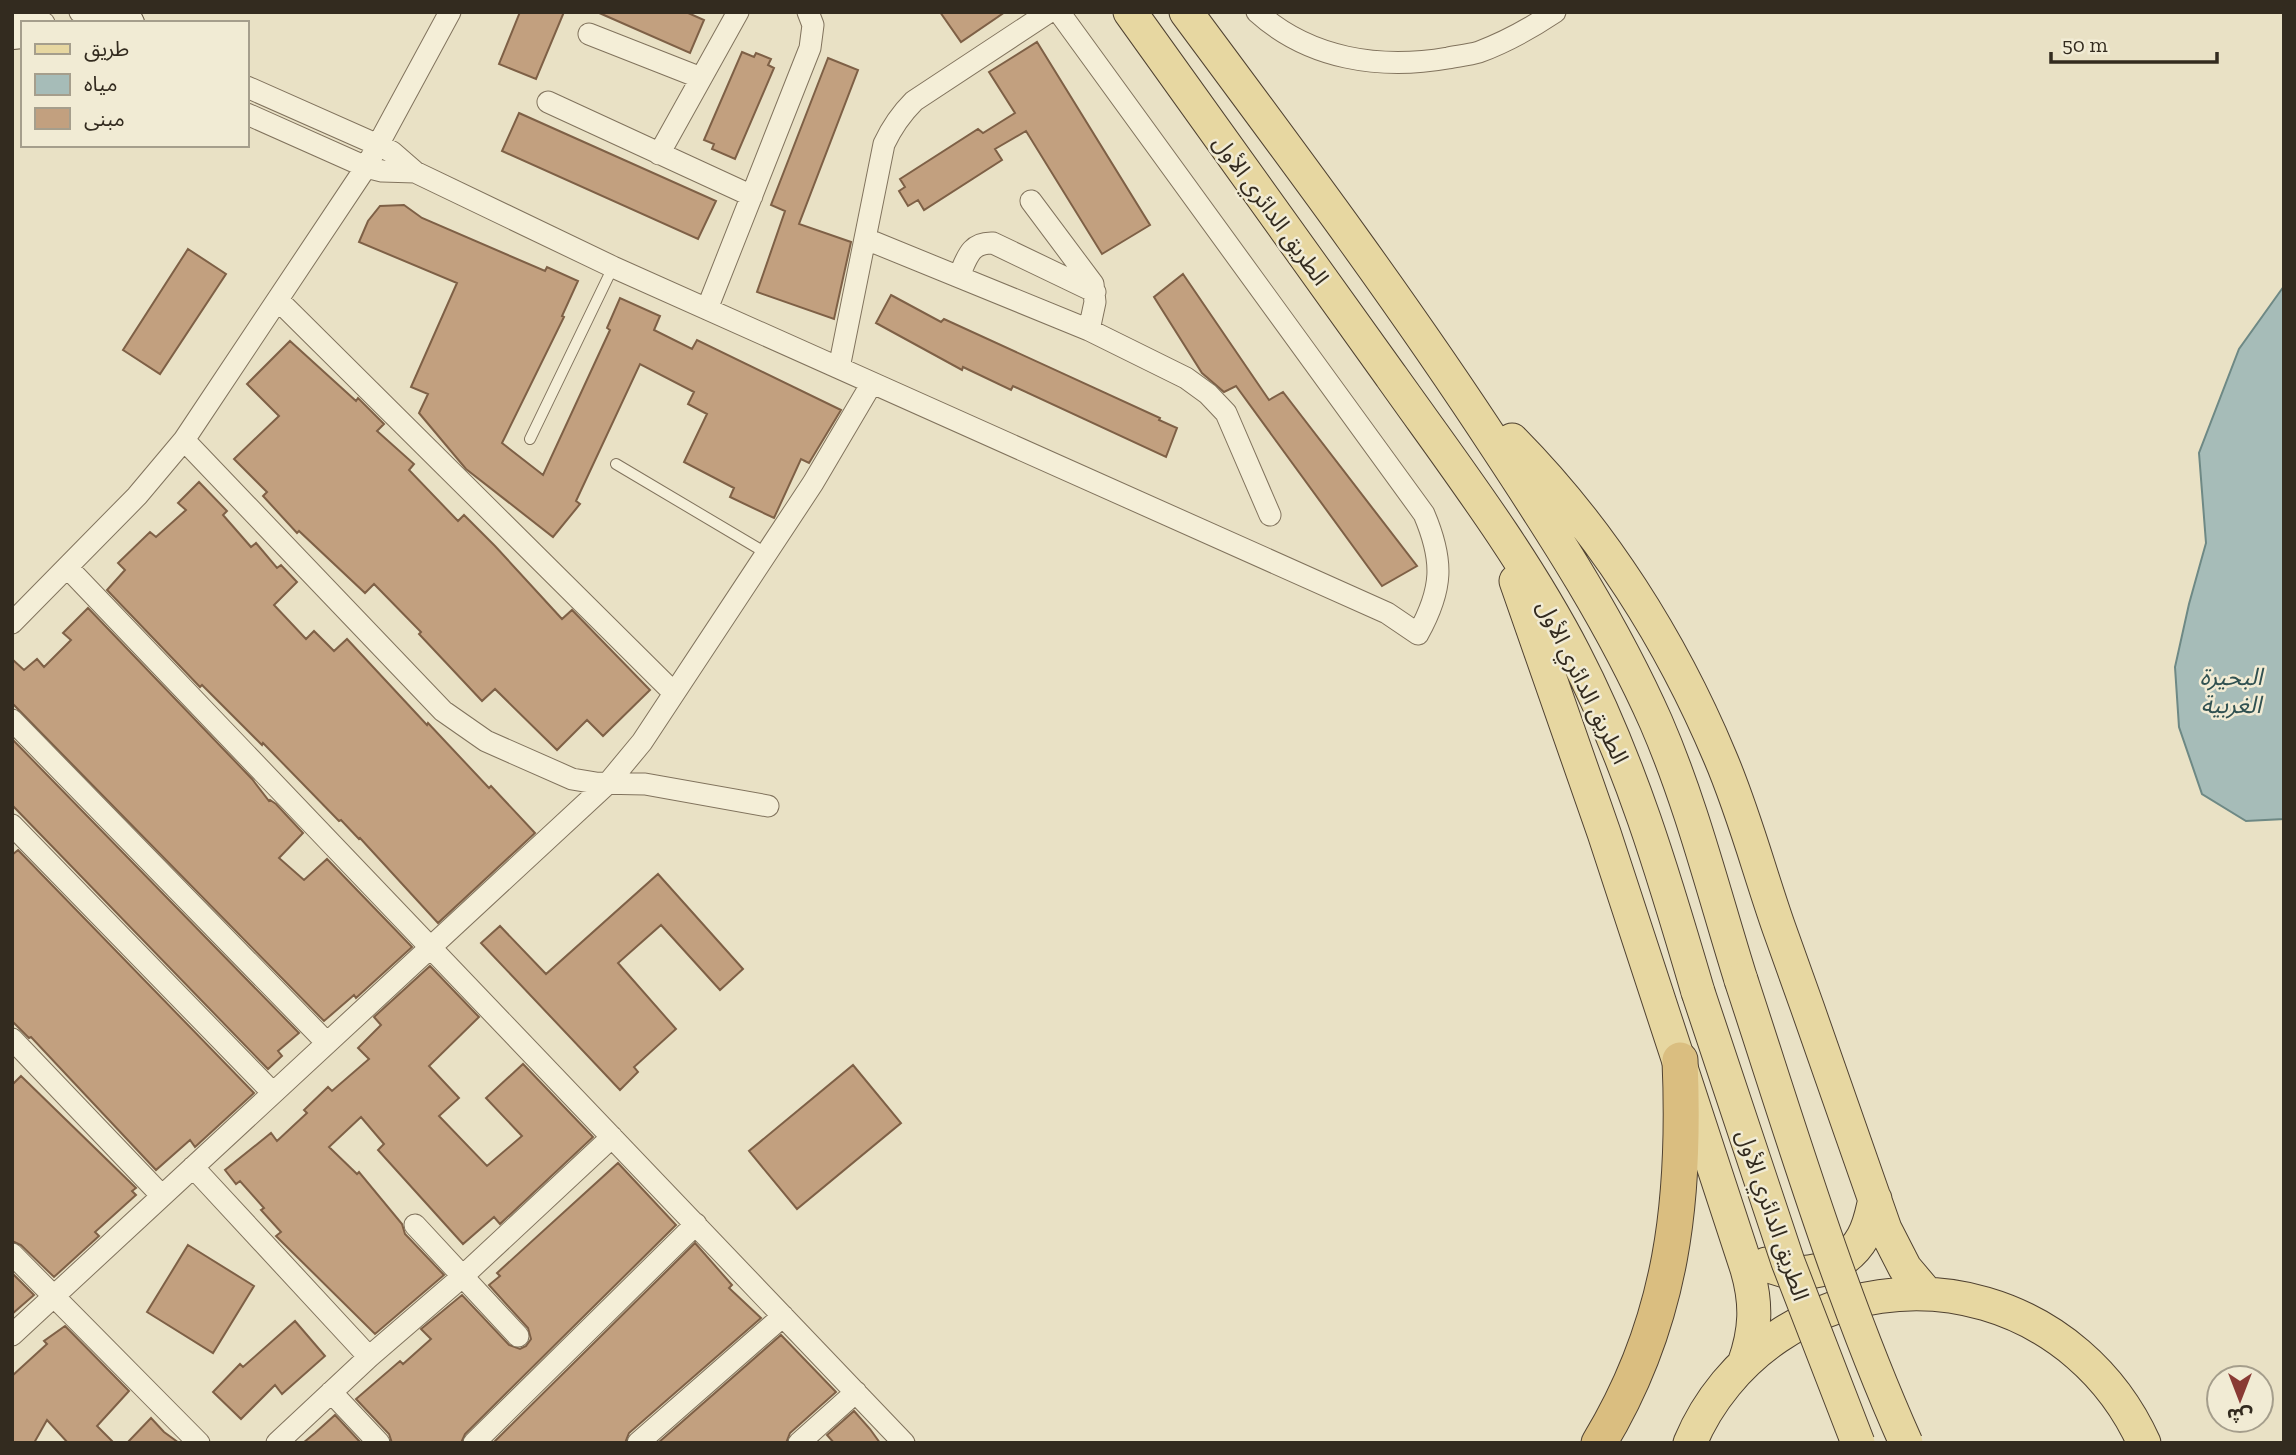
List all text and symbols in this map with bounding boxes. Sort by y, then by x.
legend [21,21,248,147]
scale bar [2051,21,2217,65]
text: 50 m [2062,32,2108,57]
text: طريق [84,36,129,62]
text: مياه [84,71,117,96]
text: مبنى [84,106,125,131]
street label: الطريق الدائري الأول [1204,129,1335,293]
street label: الطريق الدائري الأول [1528,595,1635,770]
water label: البحيرة الغربية [2200,662,2265,719]
street label: الطريق الدائري الأول [1727,1126,1815,1305]
north arrow [2205,1364,2275,1434]
text: ش [2227,1404,2253,1427]

